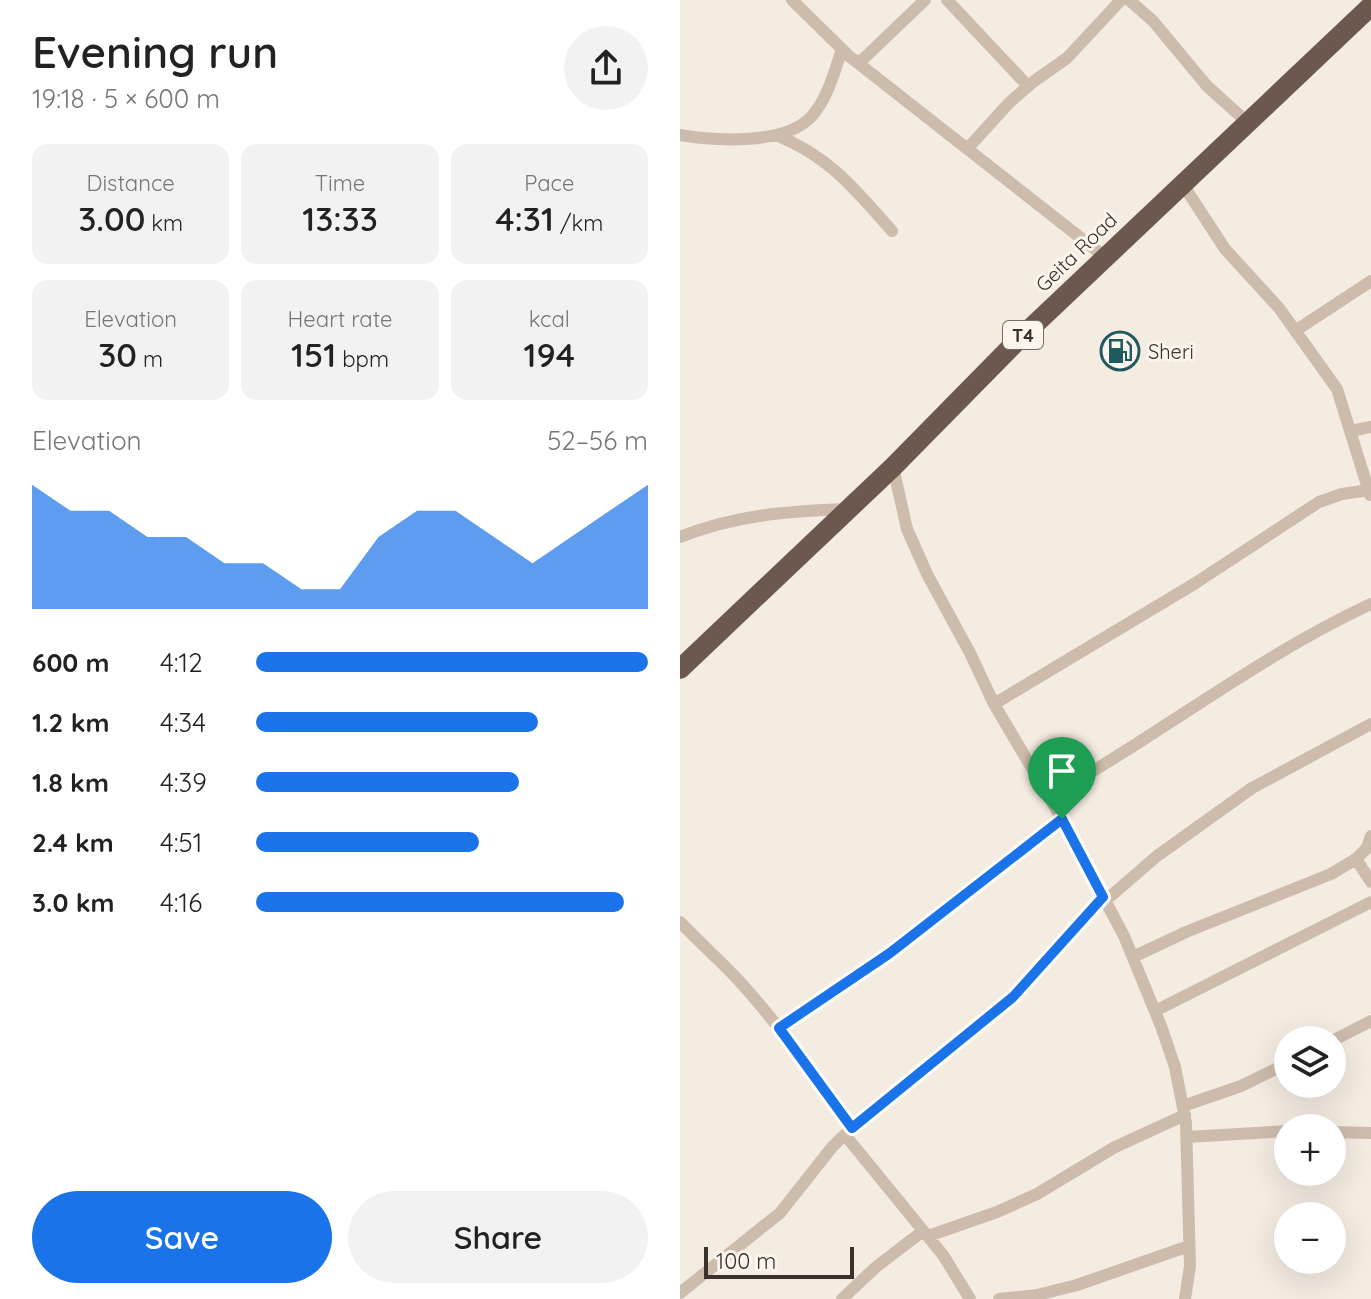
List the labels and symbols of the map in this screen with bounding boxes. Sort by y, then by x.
street label: Geita Road [1030,207,1122,297]
road number: T4 [1003,321,1043,349]
fuel station icon: Sheri [1099,330,1141,372]
place label: Sheri [1148,339,1194,364]
pin [1028,737,1096,819]
scale bar [704,1243,854,1279]

